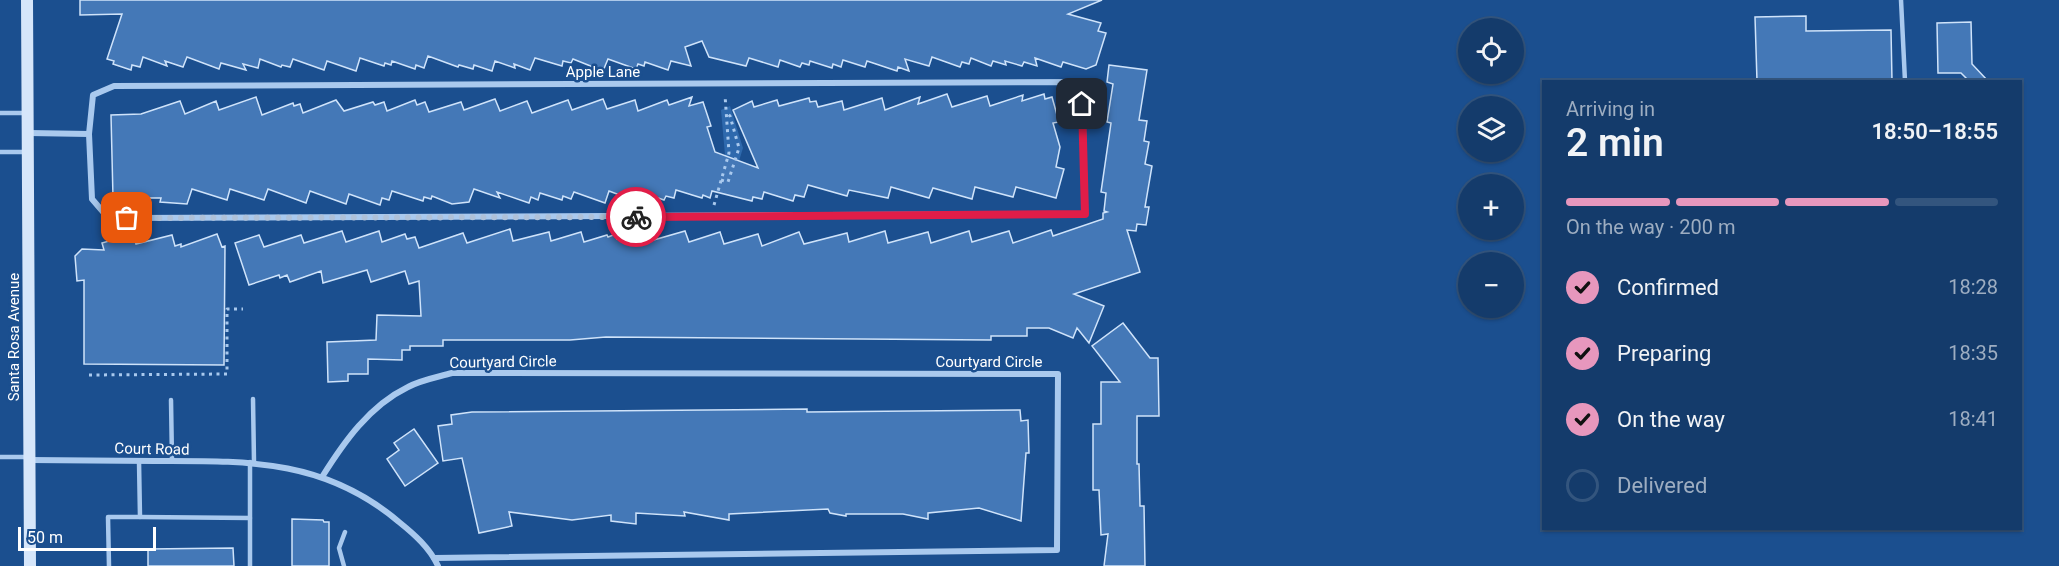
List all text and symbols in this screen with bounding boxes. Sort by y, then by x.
map controls [1458,18,1524,318]
button: locate [1458,18,1524,84]
street label: Apple Lane [566,63,640,81]
pin [1056,78,1107,129]
icon: home [1065,87,1098,120]
button: layers [1458,96,1524,162]
text: Arriving in [1566,97,1655,121]
text: 18:50–18:55 [1871,119,1998,144]
text: 2 min [1566,120,1664,166]
button: + [1458,174,1524,240]
courier [606,187,666,247]
pin [101,192,152,243]
icon: bag [110,201,143,234]
icon: bike [620,201,653,234]
text: On the way · 200 m [1566,215,1735,239]
button: − [1458,252,1524,318]
icon: check [1566,271,1599,304]
street label: Santa Rosa Avenue [5,273,23,401]
text: Confirmed [1617,275,1719,300]
text: 18:28 [1948,275,1998,299]
icon: check [1566,337,1599,370]
text: Preparing [1617,341,1711,366]
text: 18:35 [1948,341,1998,365]
street label: Courtyard Circle [449,352,557,372]
street label: Courtyard Circle [935,353,1043,371]
icon: check [1566,403,1599,436]
text: On the way [1617,407,1725,432]
text: 18:41 [1948,407,1998,431]
street label: Court Road [114,439,190,459]
text: Delivered [1617,473,1707,498]
scale bar [18,524,156,552]
text: 50 m [27,528,63,547]

